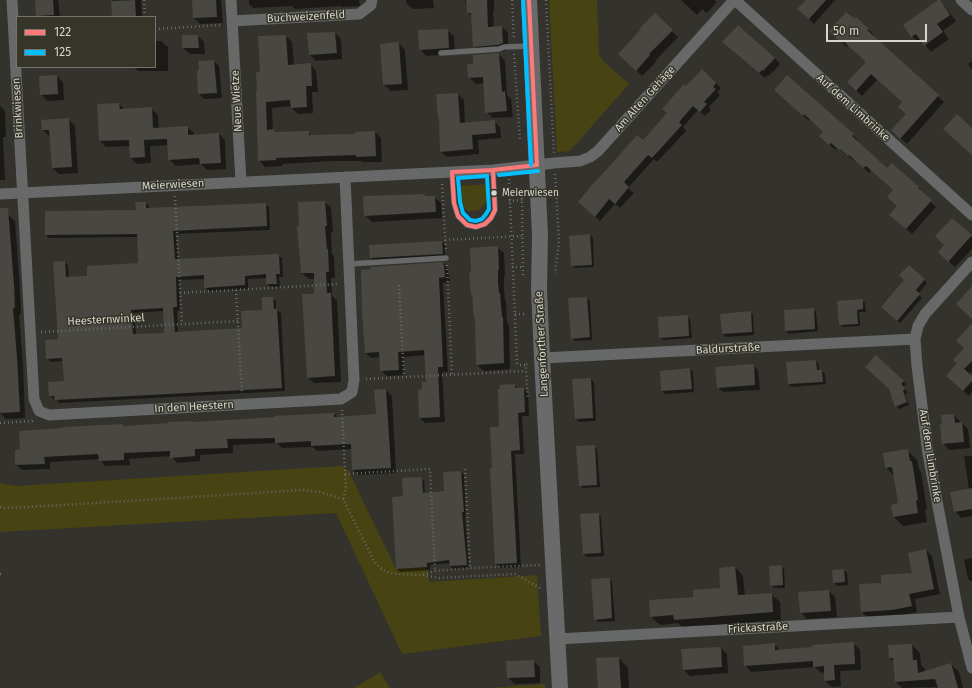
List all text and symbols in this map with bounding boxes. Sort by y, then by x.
street label: Buchweizenfeld [267,8,345,26]
legend [16,16,156,68]
scale bar [828,16,929,42]
text: 50 m [833,24,859,38]
text: 122 [54,25,71,39]
text: 125 [54,45,71,59]
street label: Am Alten Gehäge [612,63,678,135]
street label: Neue Wietze [229,70,245,132]
street label: Auf dem Limbrinke [814,72,892,144]
street label: Brinkwiesen [10,77,26,139]
street label: Meierwiesen [141,177,205,193]
place label: Meierwiesen [502,187,559,199]
marker: Meierwiesen [489,188,499,198]
street label: Langenforther Straße [533,291,551,397]
street label: Heesternwinkel [67,311,145,329]
street label: Baldurstraße [696,341,760,357]
street label: In den Heestern [154,398,234,416]
street label: Auf dem Limbrinke [916,409,944,503]
street label: Frickastraße [727,620,789,636]

